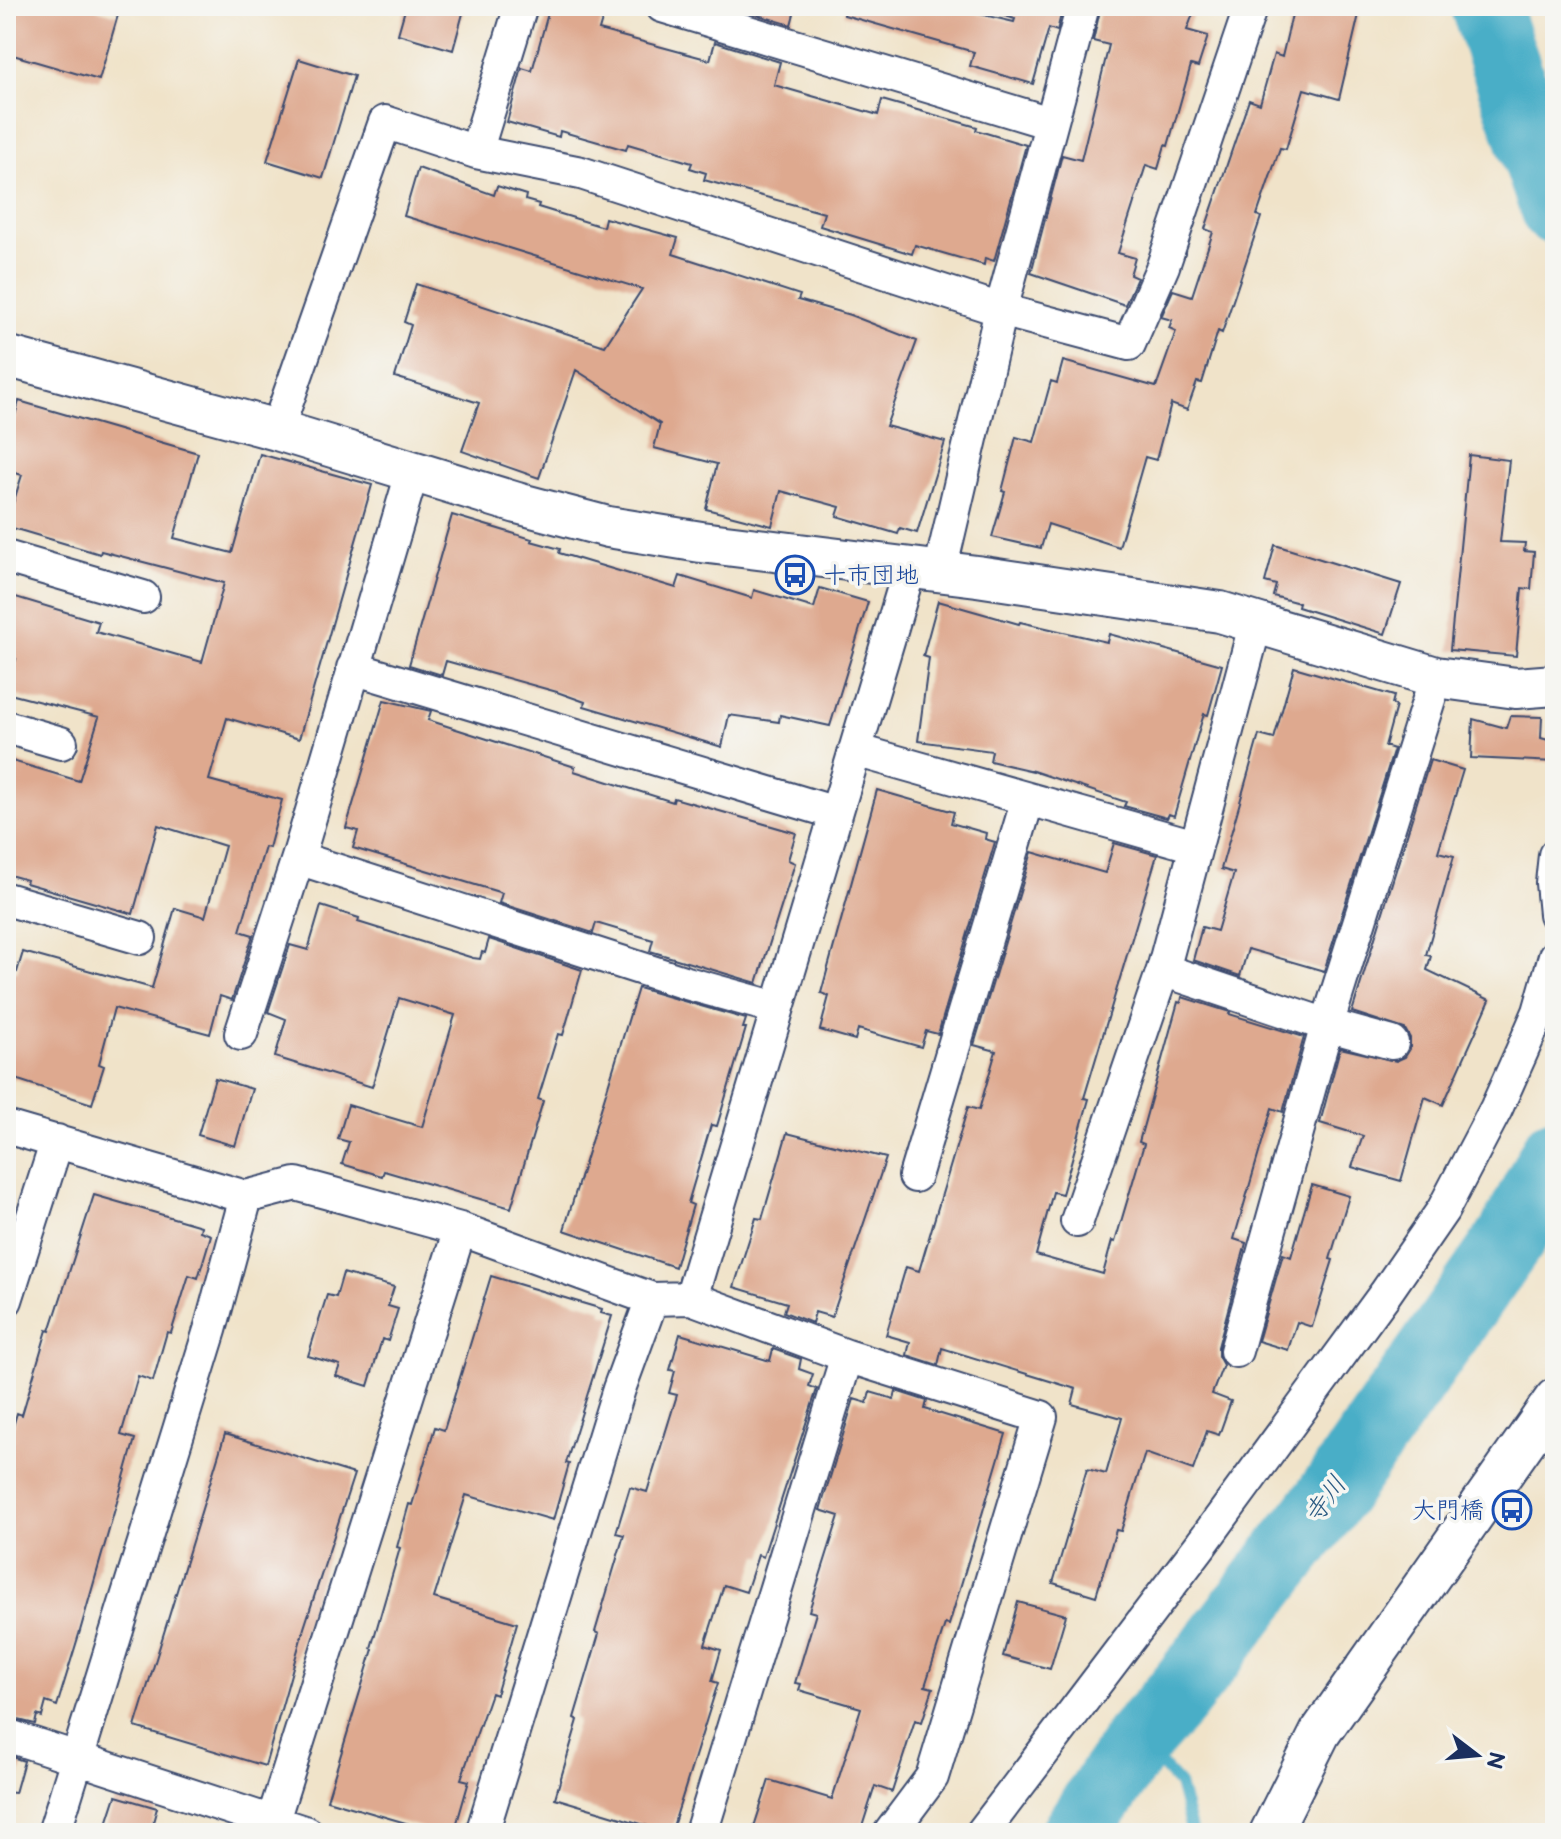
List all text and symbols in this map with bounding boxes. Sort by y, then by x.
bus stop icon: 十市団地 [774,554,816,596]
place label: 十市団地 [823,561,919,590]
water label: 寺川 [1298,1470,1354,1530]
bus stop icon: 大門橋 [1491,1489,1533,1531]
place label: 大門橋 [1412,1496,1484,1525]
north arrow [1437,1715,1517,1795]
text: N [1480,1748,1510,1772]

